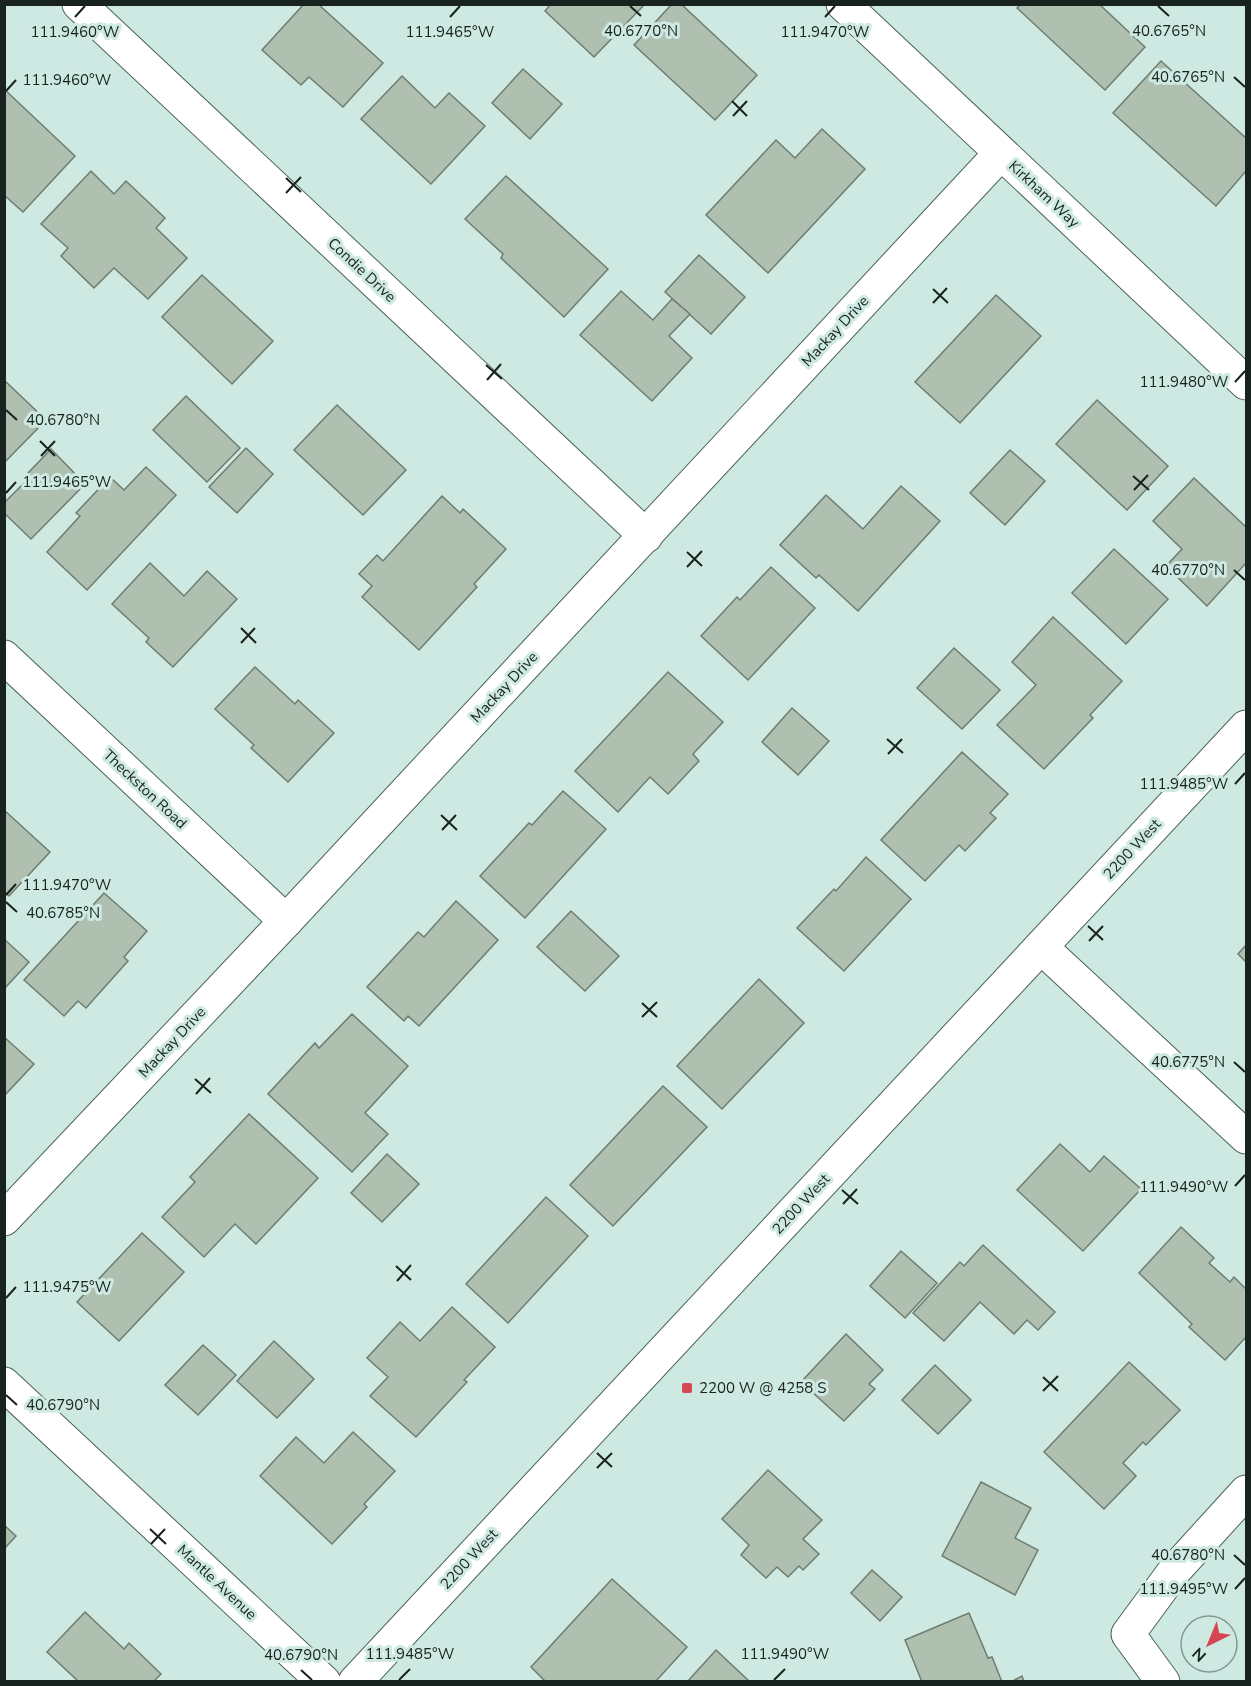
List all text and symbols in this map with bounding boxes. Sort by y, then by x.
text: 40.6770°N [604,21,678,41]
text: 40.6765°N [1132,21,1206,41]
text: 111.9460°W [31,22,120,42]
text: 111.9465°W [406,22,495,42]
text: 111.9470°W [781,22,870,42]
text: 40.6765°N [1151,67,1225,87]
text: 111.9460°W [23,70,112,90]
street label: Kirkham Way [1004,156,1084,232]
street label: Condie Drive [324,233,400,307]
street label: Mackay Drive [797,291,873,371]
text: 111.9480°W [1140,372,1229,392]
text: 40.6780°N [26,410,100,430]
text: 111.9465°W [23,472,112,492]
text: 40.6770°N [1151,560,1225,580]
street label: Mackay Drive [466,647,542,727]
street label: Theckston Road [99,745,191,833]
text: 111.9485°W [1140,774,1229,794]
street label: 2200 West [1099,814,1166,884]
text: 111.9470°W [23,875,112,895]
text: 40.6785°N [26,903,100,923]
street label: Mackay Drive [134,1002,210,1082]
text: 40.6775°N [1151,1052,1225,1072]
street label: 2200 West [768,1169,835,1239]
text: 111.9490°W [1140,1177,1229,1197]
text: 111.9475°W [23,1277,112,1297]
place label: 2200 W @ 4258 S [699,1378,826,1398]
marker: 2200 W @ 4258 S [680,1381,694,1395]
text: 40.6790°N [26,1395,100,1415]
street label: 2200 West [436,1524,503,1594]
street label: Mantle Avenue [173,1540,261,1624]
text: 40.6780°N [1151,1545,1225,1565]
text: 111.9495°W [1140,1579,1229,1599]
north arrow [1179,1614,1239,1674]
text: N [1188,1642,1211,1666]
text: 111.9485°W [366,1644,455,1664]
text: 111.9490°W [741,1644,830,1664]
text: 40.6790°N [264,1645,338,1665]

